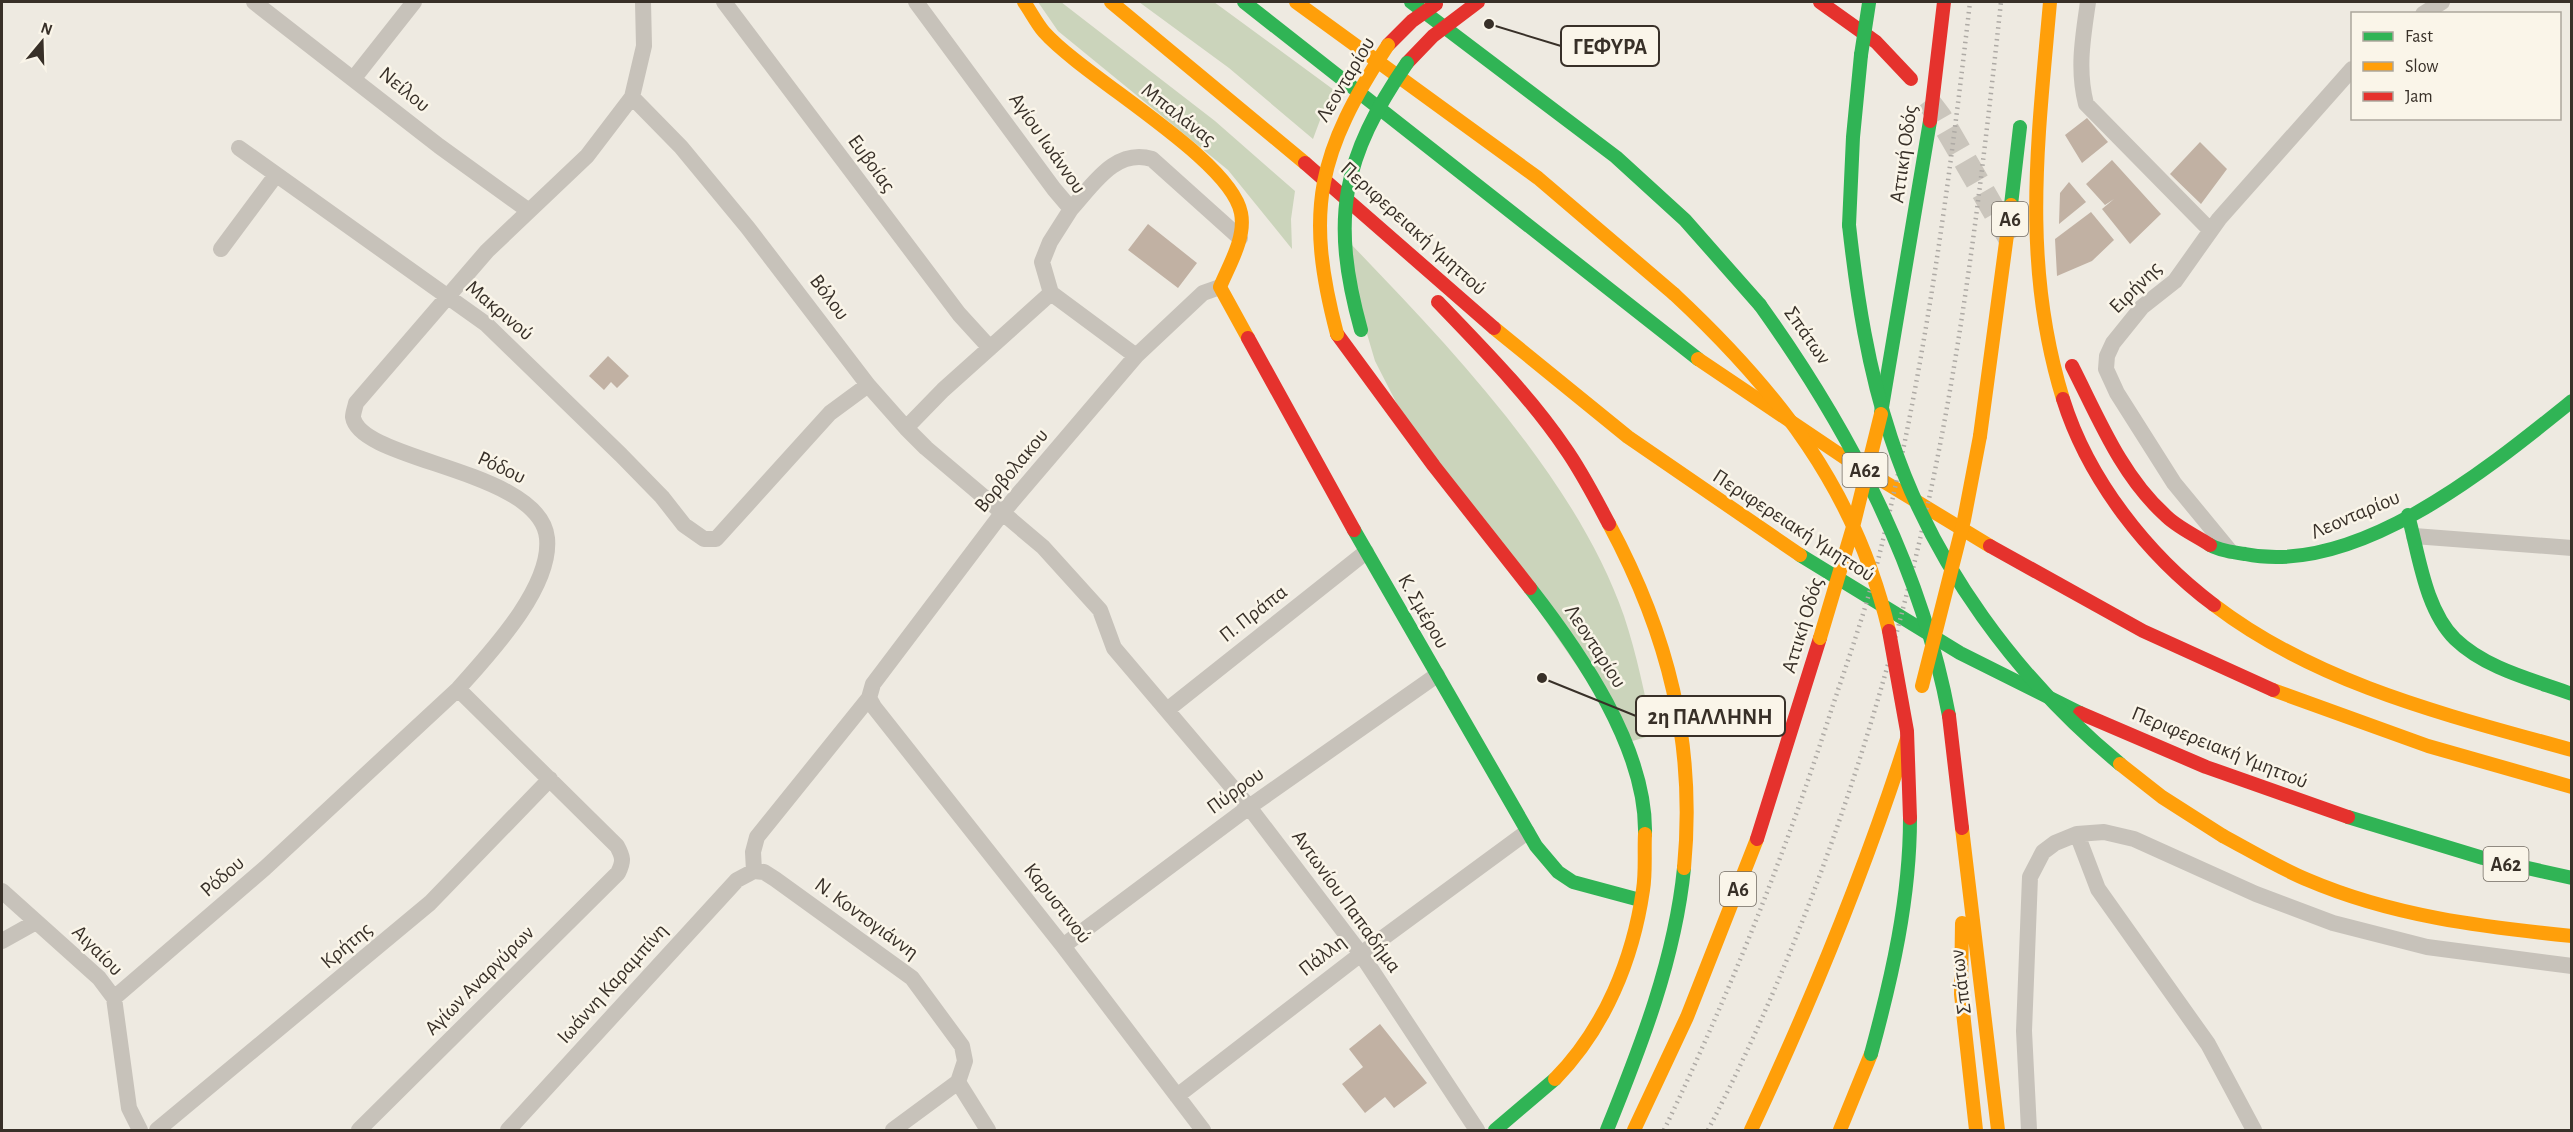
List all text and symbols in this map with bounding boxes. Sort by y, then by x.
north arrow [12,12,72,72]
legend [2351,12,2561,120]
text: N [39,19,54,38]
callout: ΓΕΦΥΡΑ [1561,26,1659,66]
text: Fast [2405,28,2433,46]
street label: Λεονταρίου [1312,33,1379,125]
text: ΓΕΦΥΡΑ [1573,36,1647,58]
text: Slow [2405,58,2438,76]
street label: Νείλου [375,63,434,116]
street label: Μπαλάνας [1138,79,1220,150]
text: Jam [2405,88,2433,106]
street label: Αγίου Ιωάννου [1005,89,1090,197]
street label: Αττική Οδός [1886,104,1921,204]
street label: Ευβοίας [844,131,899,196]
street label: Περιφερειακή Υμηττού [1337,158,1491,299]
road number: Α6 [1992,202,2028,236]
street label: Ειρήνης [2105,257,2165,317]
street label: Βόλου [806,271,853,324]
street label: Μακρινού [462,276,537,344]
street label: Σπάτων [1780,303,1835,368]
street label: Βορβολακου [970,424,1052,516]
street label: Ρόδου [475,447,529,488]
road number: Α62 [1842,453,1888,487]
street label: Περιφερειακή Υμηττού [1709,465,1878,585]
street label: Λεονταρίου [2307,486,2403,543]
street label: Κ. Σμέρου [1394,571,1453,652]
street label: Αττική Οδός [1778,575,1827,675]
street label: Π. Πράπα [1216,581,1291,646]
street label: Λεονταρίου [1561,601,1630,692]
callout: 2η ΠΑΛΛΗΝΗ [1636,696,1785,736]
street label: Περιφερειακή Υμηττού [2129,702,2311,792]
text: 2η ΠΑΛΛΗΝΗ [1647,706,1773,728]
street label: Πύρρου [1203,763,1268,818]
street label: Αντωνίου Παπαδήμα [1288,826,1405,976]
road number: Α62 [2484,847,2528,881]
street label: Ρόδου [196,852,248,901]
street label: Καρυστινού [1020,859,1095,947]
road number: Α6 [1720,872,1756,906]
street label: Ν. Koντογιάννη [811,874,923,963]
street label: Κρήτης [317,918,376,973]
street label: Ιωάννη Καραμπίνη [553,919,672,1048]
street label: Αιγαίου [68,921,127,980]
street label: Αγίων Αναργύρων [421,922,538,1039]
street label: Πάλλη [1295,931,1350,980]
street label: Σπάτων [1946,948,1975,1015]

